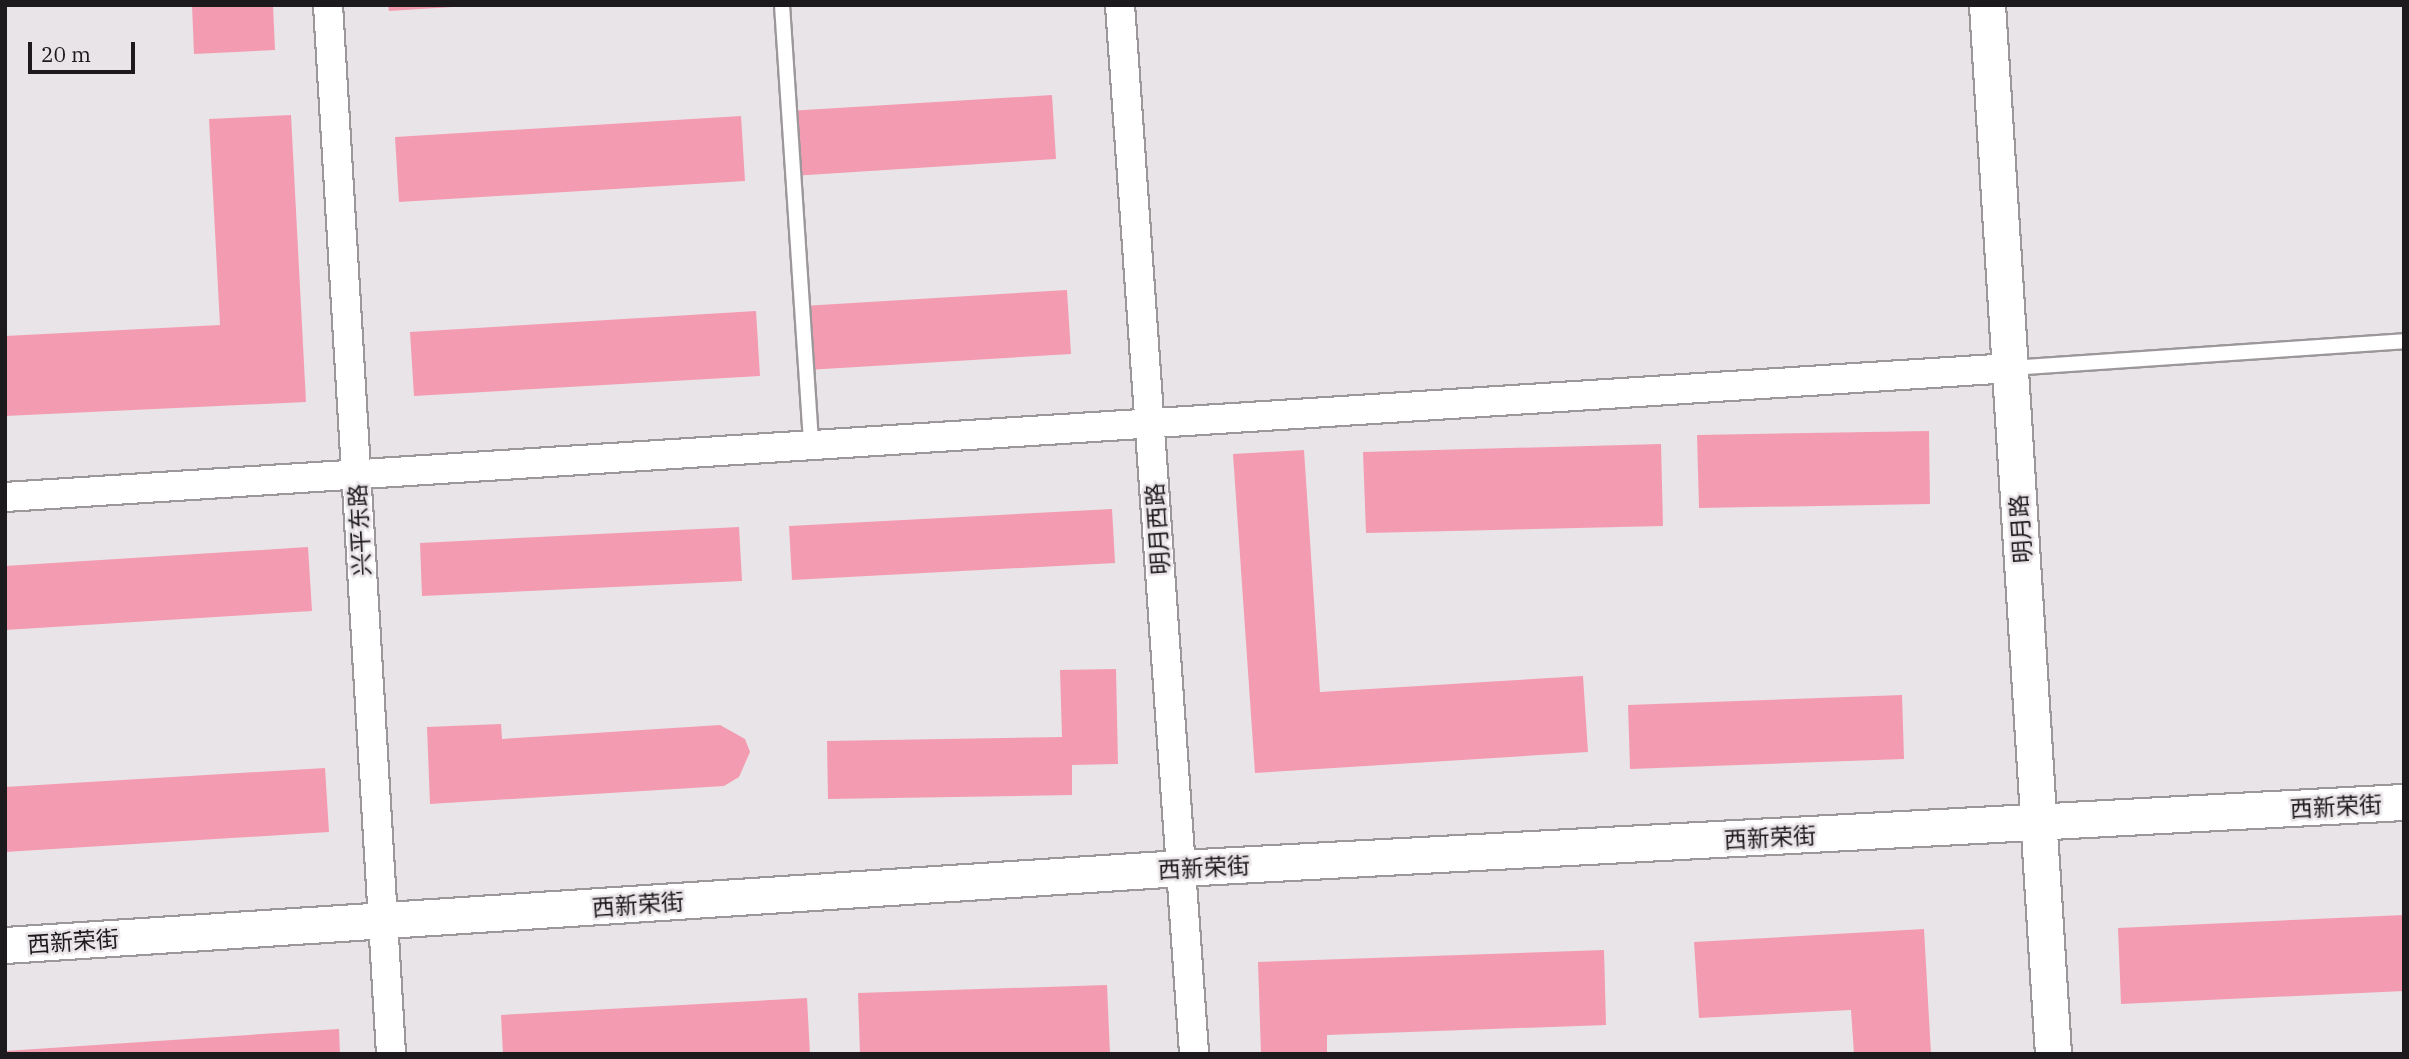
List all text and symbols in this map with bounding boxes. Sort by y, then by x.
scale bar [32,28,138,72]
text: 20 m [41,40,91,68]
street label: 明月西路 [1140,482,1174,576]
street label: 兴平东路 [343,483,375,577]
street label: 明月路 [2004,494,2036,564]
street label: 西新荣街 [2289,790,2383,822]
street label: 西新荣街 [1723,821,1817,853]
street label: 西新荣街 [1157,851,1251,883]
street label: 西新荣街 [591,887,685,921]
street label: 西新荣街 [26,924,120,958]

